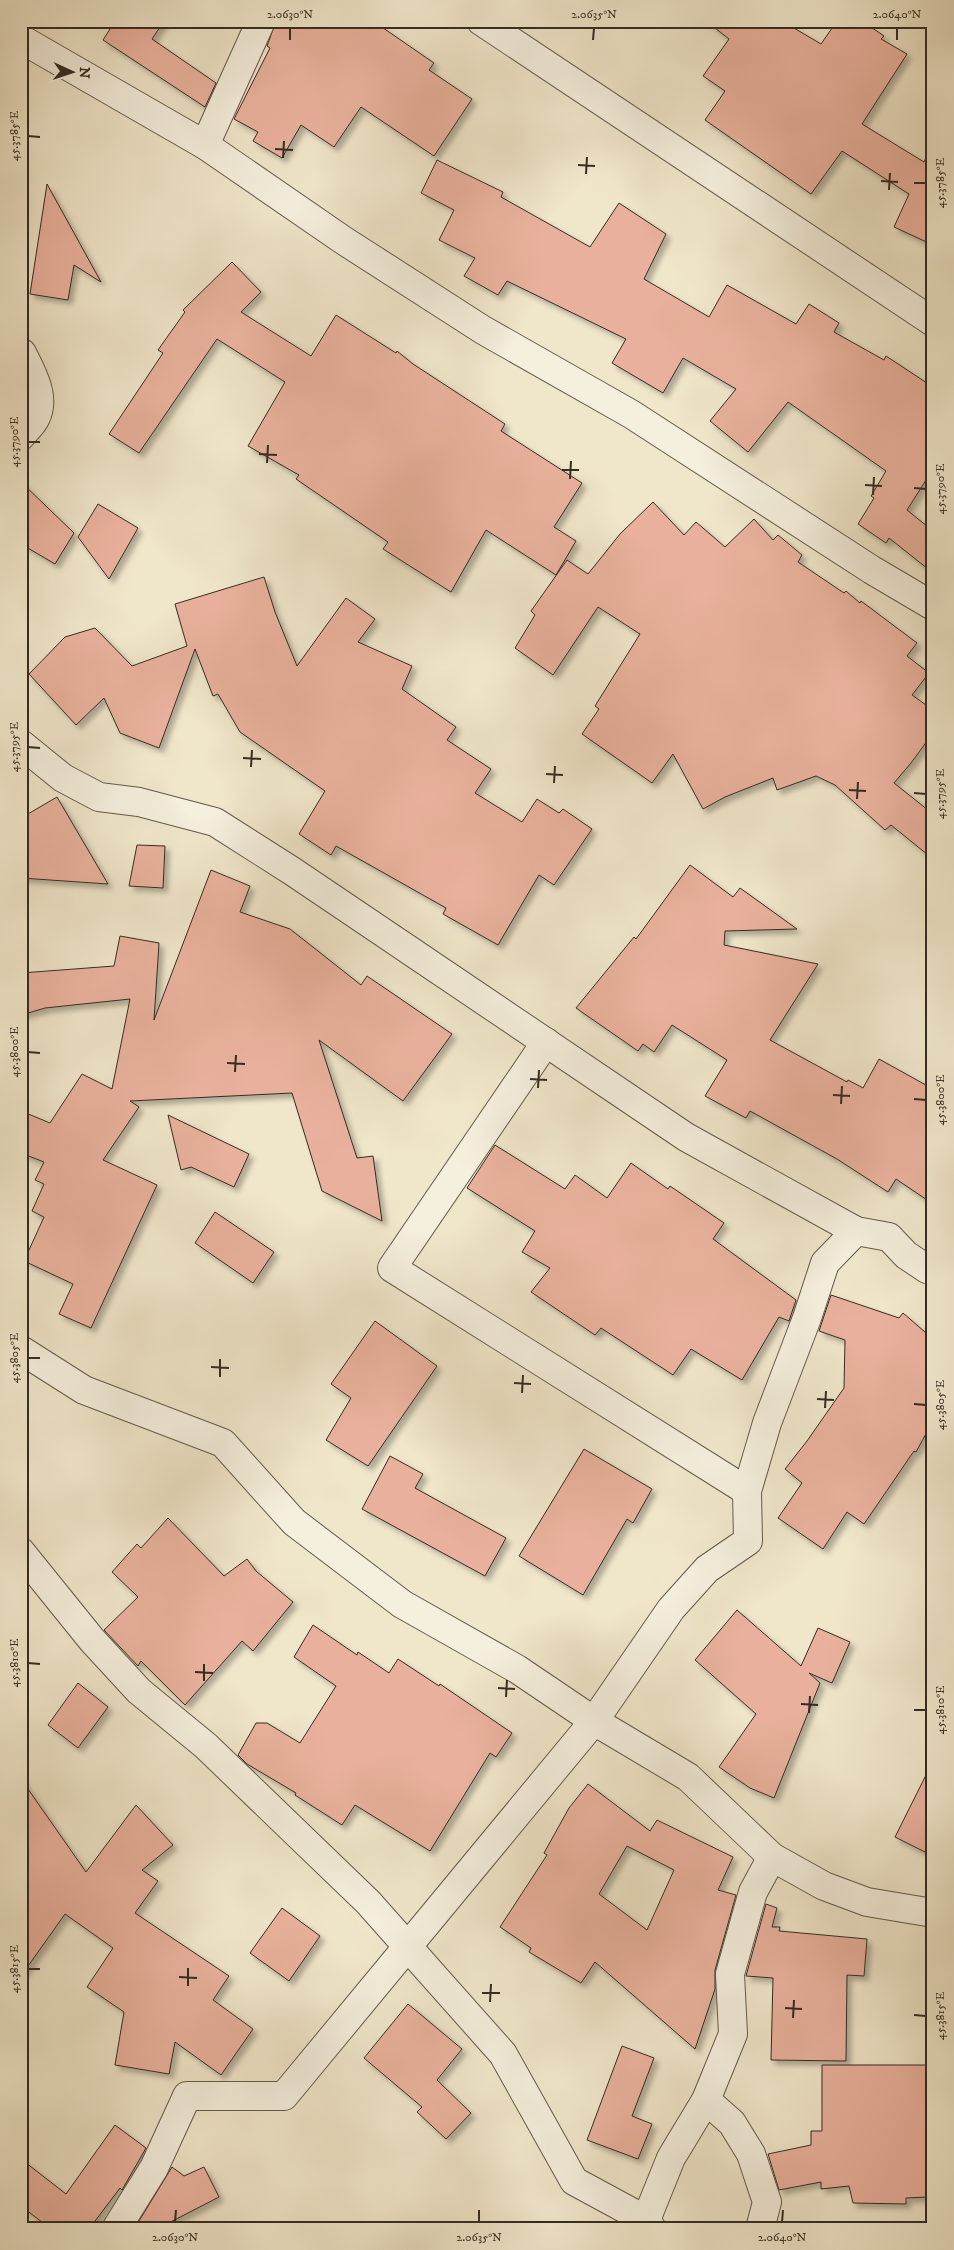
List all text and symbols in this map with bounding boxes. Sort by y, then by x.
text: 2.0630°N [267,7,313,22]
text: 2.0635°N [571,7,617,22]
text: 2.0640°N [873,7,921,22]
north arrow [48,48,98,98]
text: N [75,66,93,79]
text: 45.3785°E [7,110,22,161]
text: 45.3785°E [933,157,948,208]
text: 45.3790°E [7,416,22,467]
text: 45.3790°E [933,463,948,514]
text: 45.3795°E [7,721,22,772]
text: 45.3795°E [933,768,948,819]
text: 45.3800°E [7,1026,22,1078]
text: 45.3800°E [933,1074,948,1126]
text: 45.3805°E [7,1332,22,1383]
text: 45.3805°E [933,1379,948,1430]
text: 45.3810°E [7,1638,22,1687]
text: 45.3810°E [933,1685,948,1734]
text: 45.3815°E [7,1944,22,1993]
text: 45.3815°E [933,1991,948,2040]
text: 2.0630°N [152,2230,198,2245]
text: 2.0635°N [456,2230,502,2245]
text: 2.0640°N [758,2230,806,2245]

